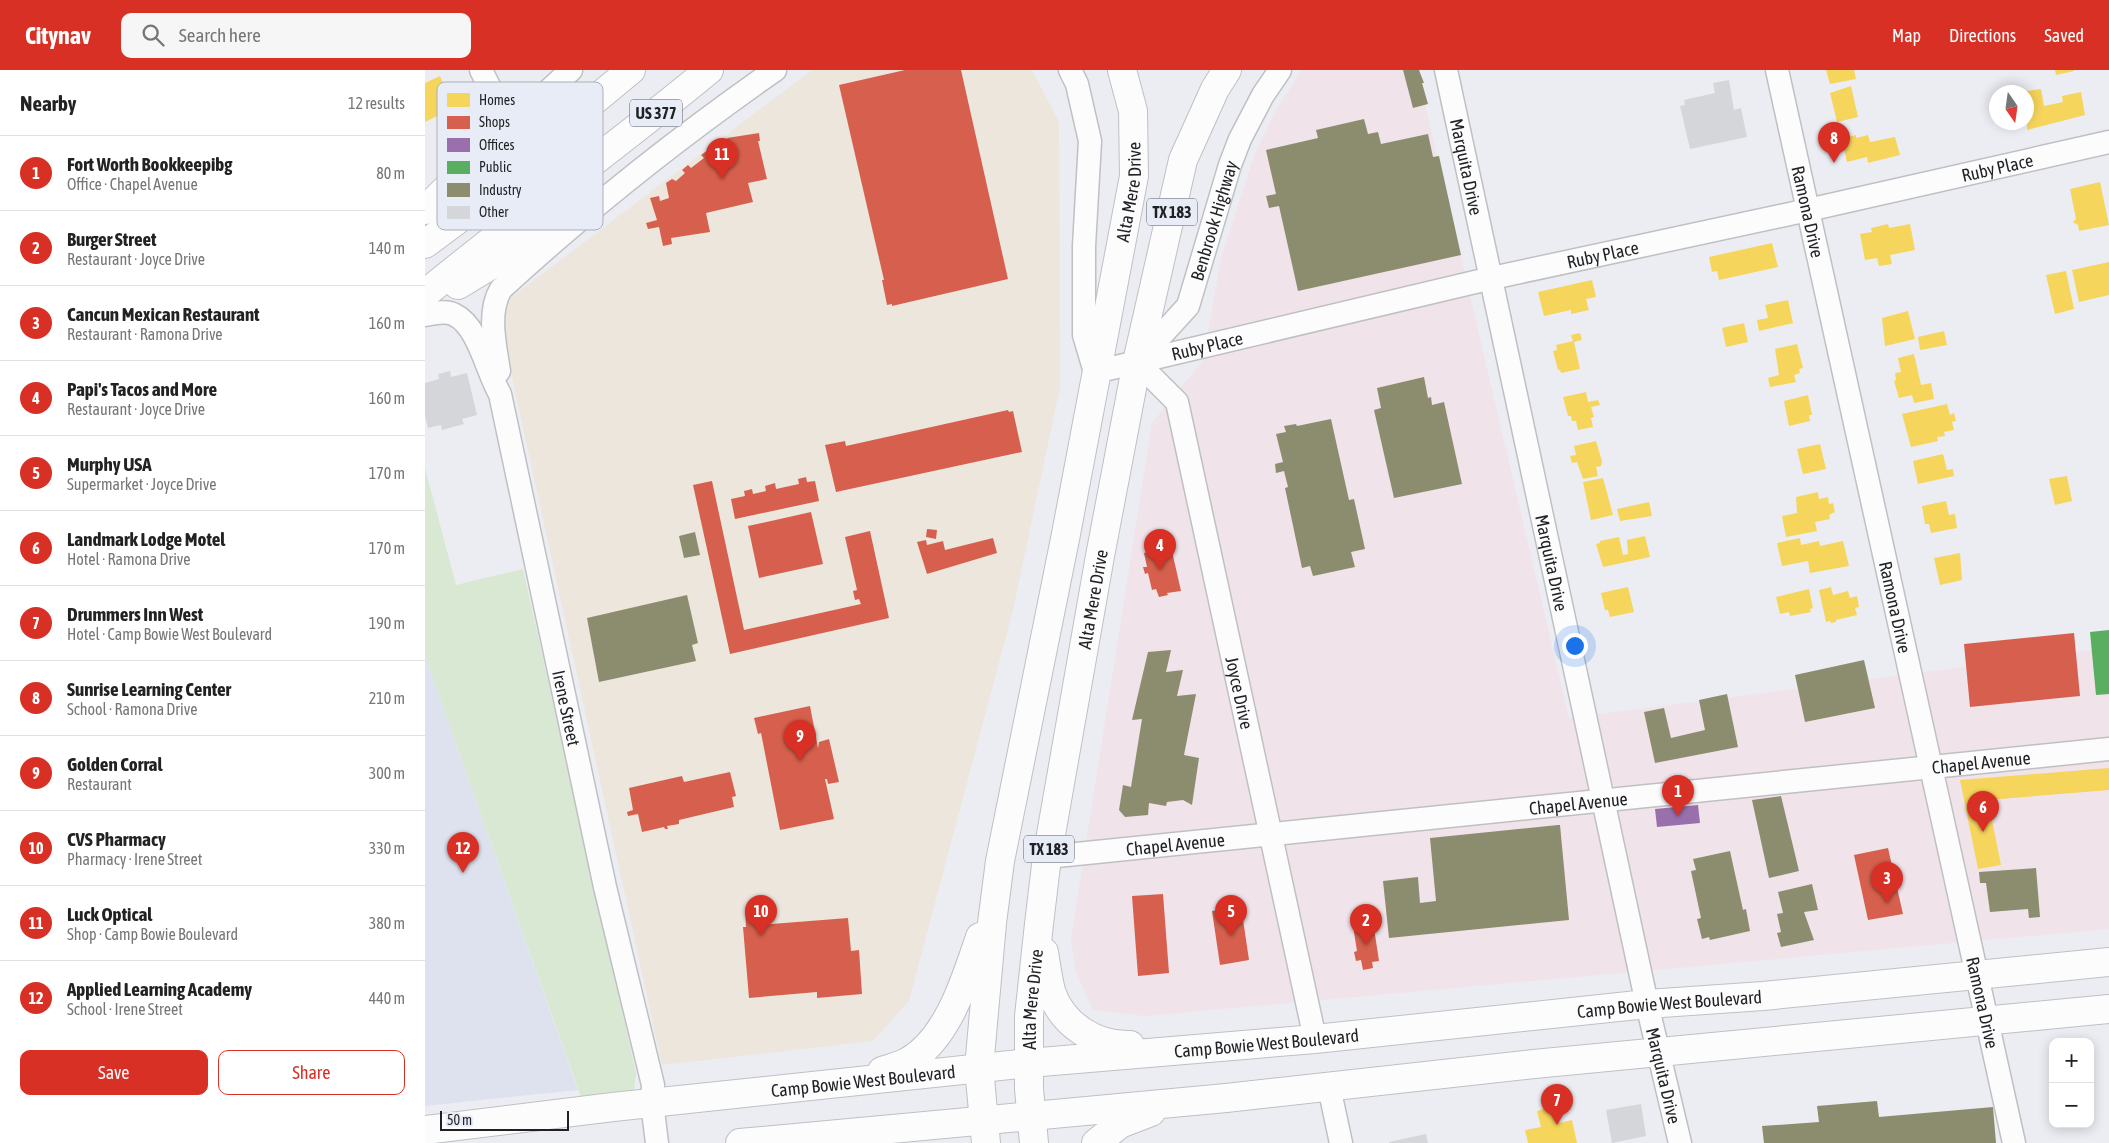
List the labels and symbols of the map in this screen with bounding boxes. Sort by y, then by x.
legend [437,82,603,230]
north arrow [1989,85,2034,130]
text: Homes [479,92,515,108]
road number: US 377 [630,99,682,126]
text: Shops [479,114,510,130]
street label: Marquita Drive [1446,117,1487,217]
pin: 8 [1818,122,1850,163]
text: Offices [479,137,515,153]
pin: 11 [706,138,738,179]
street label: Alta Mere Drive [1111,142,1145,244]
street label: Ruby Place [1959,149,2035,186]
street label: Benbrook Highway [1186,157,1241,283]
text: Public [479,159,512,175]
street label: Ramona Drive [1788,164,1829,259]
text: Industry [479,182,522,198]
road number: TX 183 [1147,198,1197,226]
text: Other [479,204,509,220]
street label: Ruby Place [1565,236,1640,272]
street label: Ruby Place [1169,327,1245,364]
street label: Marquita Drive [1531,513,1573,613]
pin: 4 [1144,529,1176,570]
street label: Alta Mere Drive [1073,548,1112,651]
street label: Ramona Drive [1875,559,1916,655]
your location [1562,633,1588,659]
street label: Joyce Drive [1222,654,1258,731]
street label: Irene Street [549,668,585,748]
pin: 9 [784,720,816,761]
street label: Chapel Avenue [1931,747,2032,777]
pin: 1 [1662,775,1694,816]
street label: Chapel Avenue [1528,788,1629,818]
pin: 6 [1967,791,1999,832]
street label: Chapel Avenue [1125,828,1226,859]
pin: 12 [447,832,479,873]
road number: TX 183 [1024,836,1074,862]
pin: 3 [1871,862,1903,903]
pin: 10 [745,895,777,936]
pin: 5 [1215,895,1247,936]
pin: 2 [1350,904,1382,945]
street label: Alta Mere Drive [1018,948,1047,1050]
street label: Ramona Drive [1963,955,2003,1050]
street label: Camp Bowie West Boulevard [1576,986,1763,1022]
street label: Camp Bowie West Boulevard [1173,1024,1360,1061]
street label: Marquita Drive [1642,1025,1686,1126]
street label: Camp Bowie West Boulevard [770,1060,956,1101]
pin: 7 [1541,1084,1573,1125]
scale bar [440,1108,569,1131]

